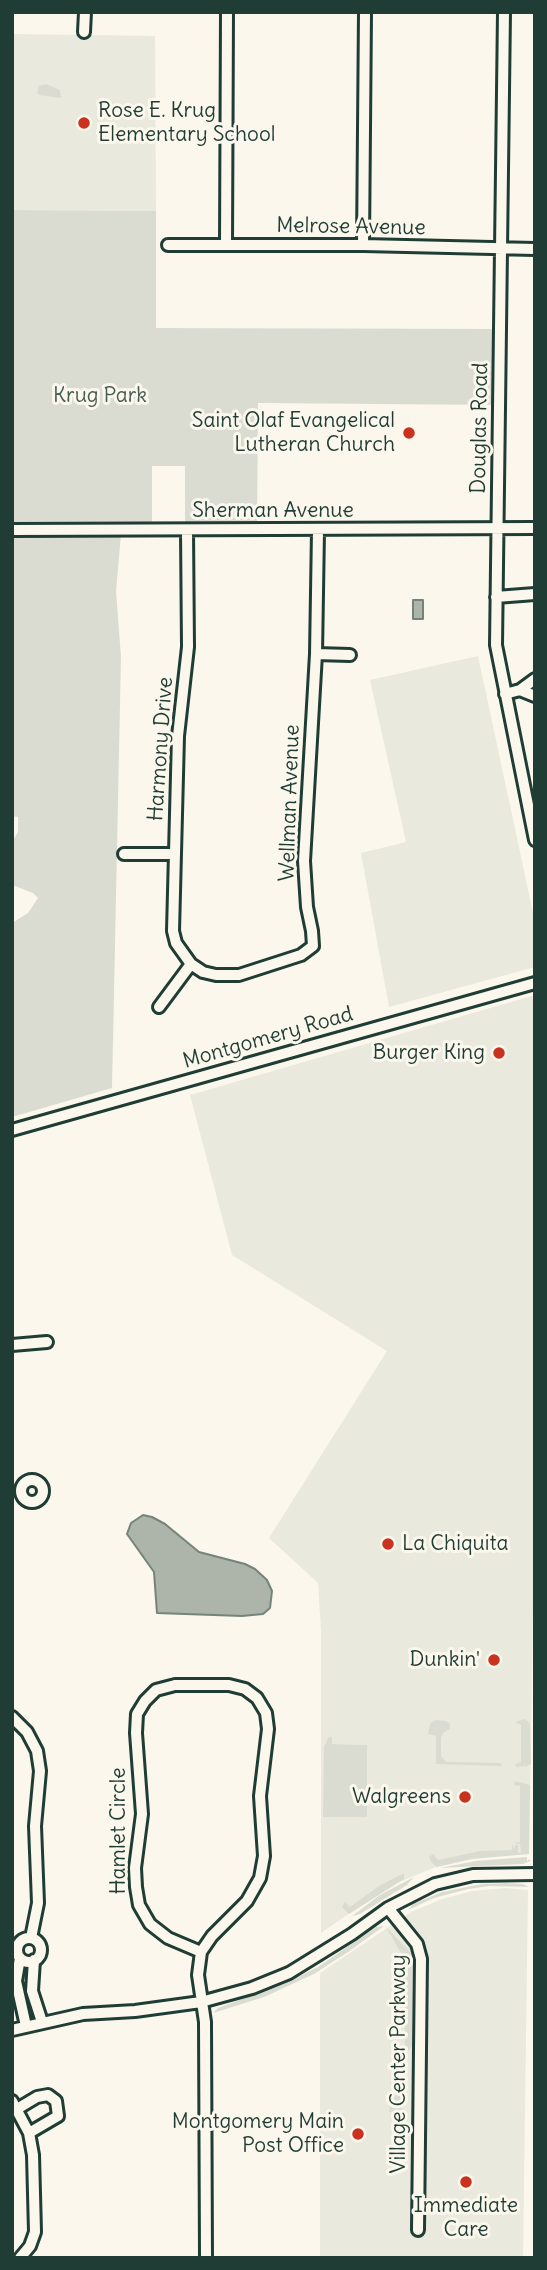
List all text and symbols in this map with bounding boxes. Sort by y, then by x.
place label: Rose E. Krug Elementary School [98,98,275,148]
marker: Rose E. Krug Elementary School [76,115,92,131]
street label: Melrose Avenue [276,213,426,241]
street label: Douglas Road [466,362,494,494]
park label: Krug Park [53,383,147,409]
place label: Saint Olaf Evangelical Lutheran Church [192,408,395,458]
marker: Saint Olaf Evangelical Lutheran Church [401,425,417,441]
street label: Sherman Avenue [192,498,354,524]
street label: Harmony Drive [143,676,179,822]
street label: Wellman Avenue [275,724,305,882]
street label: Montgomery Road [180,1002,356,1074]
place label: Burger King [372,1040,485,1066]
marker: Burger King [491,1045,507,1061]
place label: La Chiquita [402,1531,509,1557]
marker: La Chiquita [380,1536,396,1552]
place label: Dunkin' [409,1647,480,1673]
marker: Dunkin' [486,1652,502,1668]
street label: Hamlet Circle [106,1767,132,1895]
place label: Walgreens [352,1784,451,1810]
marker: Walgreens [457,1789,473,1805]
street label: Village Center Parkway [386,1954,412,2174]
place label: Montgomery Main Post Office [172,2109,344,2159]
marker: Montgomery Main Post Office [350,2126,366,2142]
marker: Immediate Care [458,2174,474,2190]
place label: Immediate Care [414,2193,518,2243]

